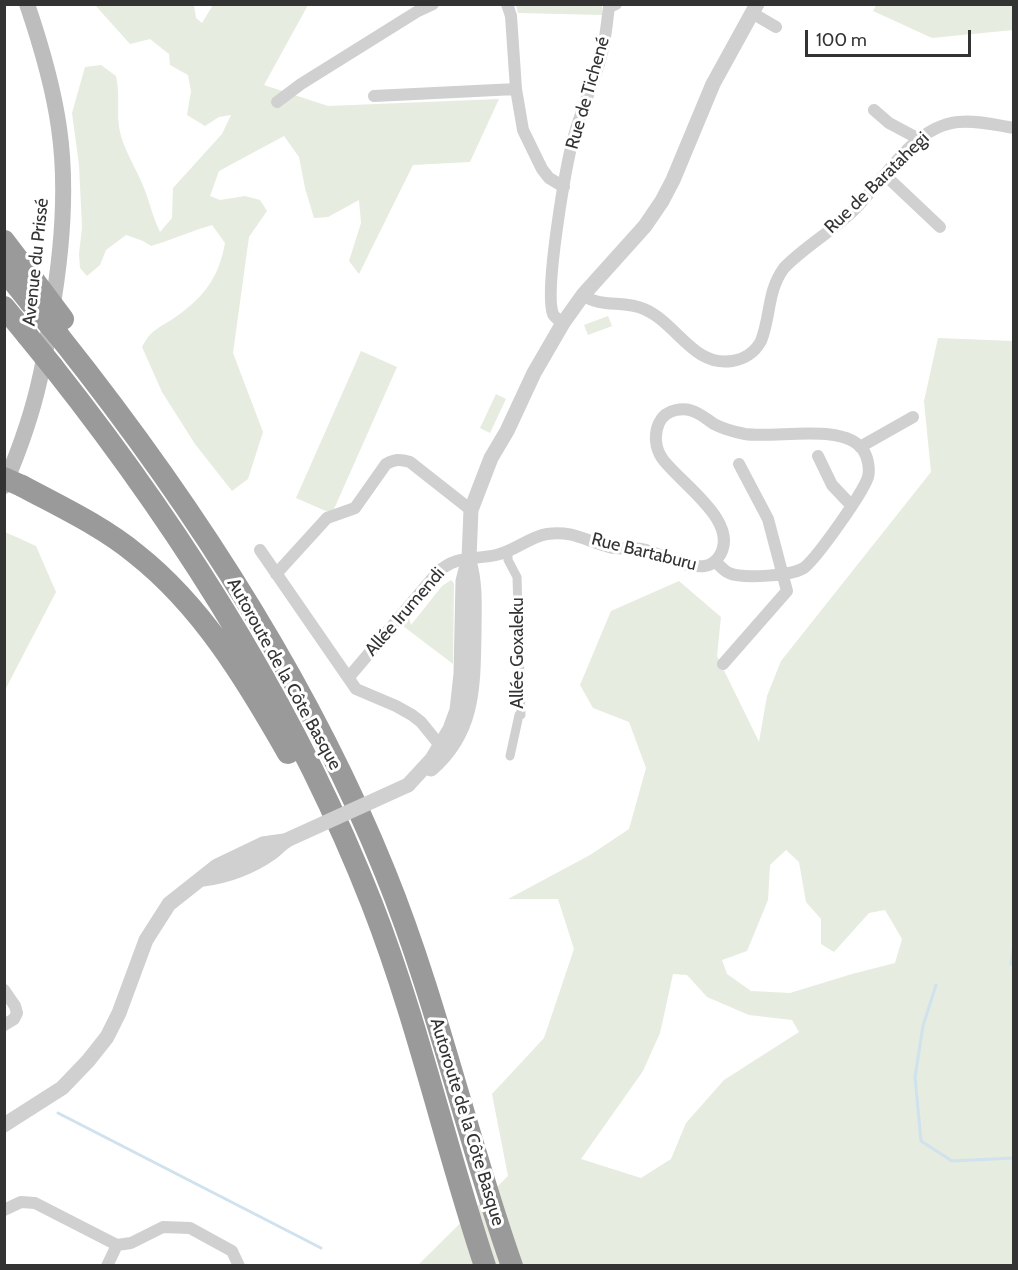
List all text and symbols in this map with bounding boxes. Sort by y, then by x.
scale bar [808,18,974,56]
text: 100 m [816,29,867,51]
street label: Rue de Tichené [562,34,614,152]
street label: Rue de Baratahegi [820,128,934,238]
street label: Avenue du Prissé [19,197,53,327]
street label: Rue Bartaburu [589,528,699,576]
street label: Allée Irumendi [361,563,449,661]
street label: Autoroute de la Côte Basque [222,574,346,774]
street label: Allée Goxaleku [507,597,529,709]
street label: Autoroute de la Côte Basque [425,1016,509,1228]

